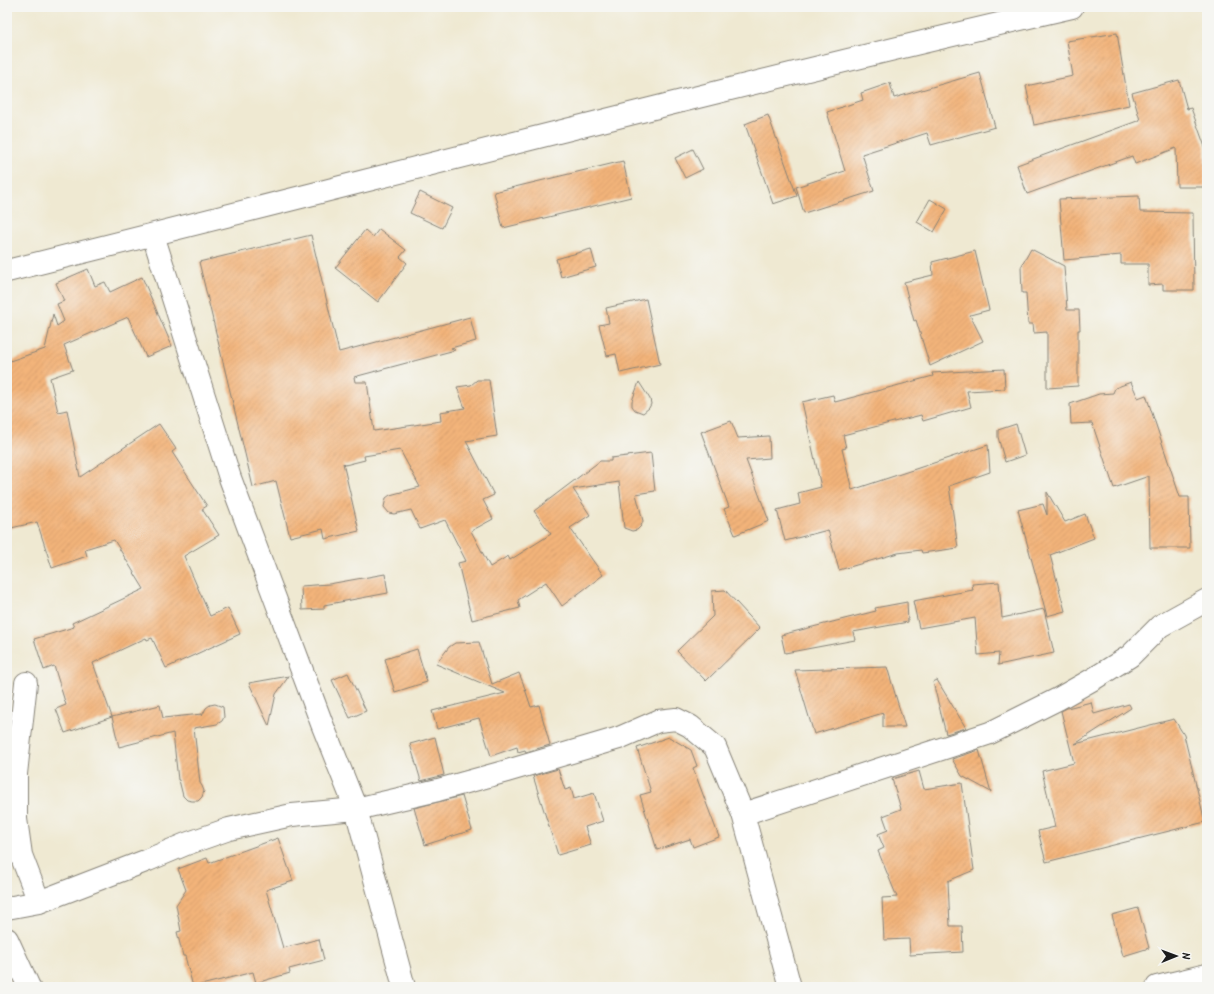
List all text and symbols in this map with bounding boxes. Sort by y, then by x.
north arrow [1156,936,1196,976]
text: N [1176,952,1194,960]

